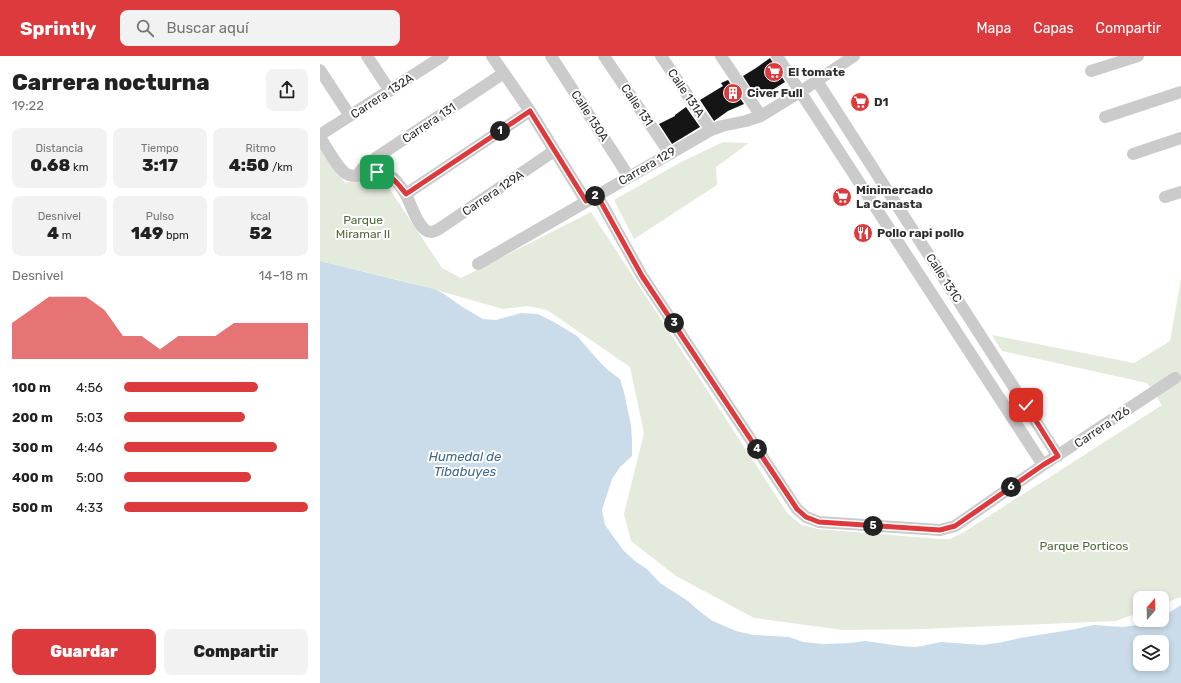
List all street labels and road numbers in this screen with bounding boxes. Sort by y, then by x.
street label: Calle 131A [665,66,707,120]
street label: Carrera 132A [348,71,416,121]
street label: Calle 131 [618,81,656,129]
street label: Calle 130A [568,88,612,144]
street label: Carrera 131 [400,100,458,146]
street label: Carrera 129 [616,144,678,188]
street label: Carrera 129A [460,167,526,219]
street label: Calle 131C [923,251,965,305]
street label: Carrera 126 [1072,403,1132,451]

